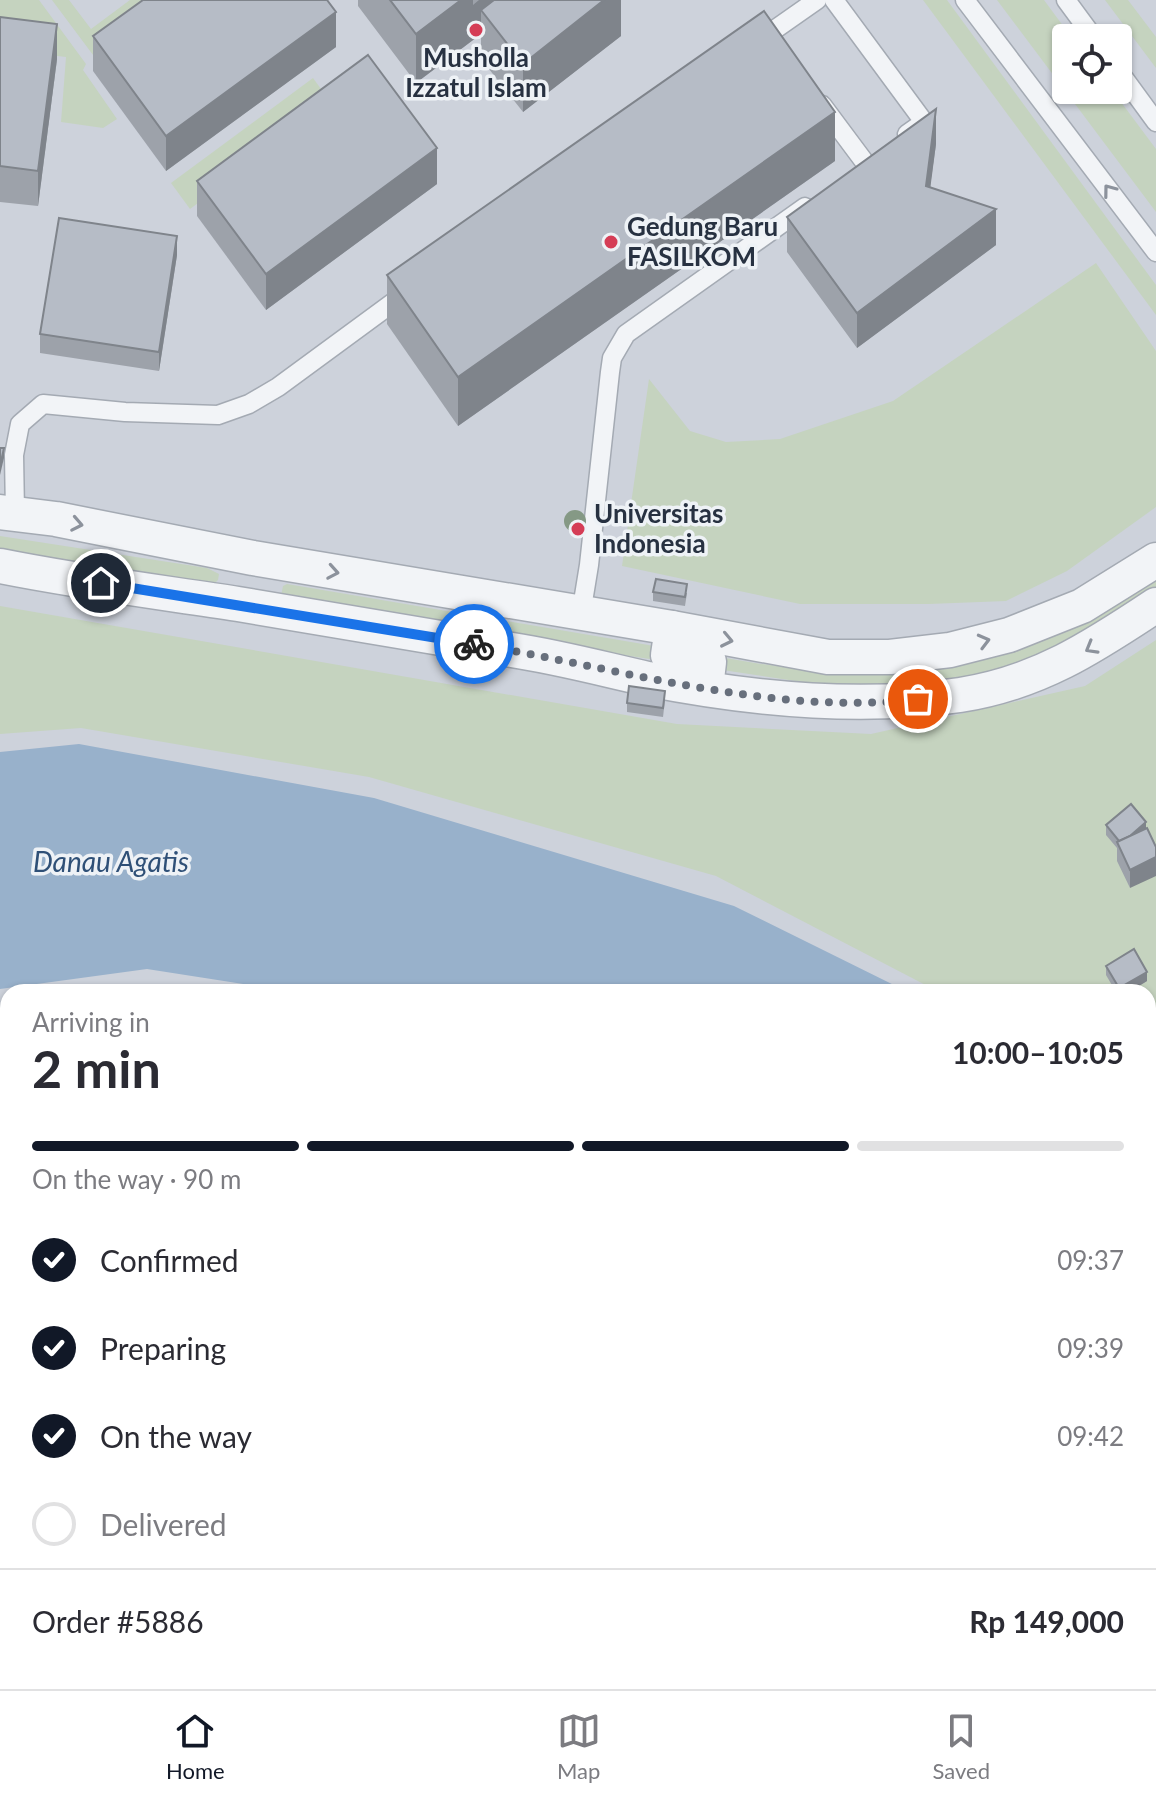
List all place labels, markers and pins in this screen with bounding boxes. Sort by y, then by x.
marker: Musholla Izzatul Islam [467,21,485,39]
place label: Musholla Izzatul Islam [405,41,547,103]
place label: Gedung Baru FASILKOM [627,210,778,272]
marker: Gedung Baru FASILKOM [602,233,620,251]
place label: Universitas Indonesia [594,497,723,559]
marker: Universitas Indonesia [569,520,587,538]
pin [67,549,135,617]
pin [884,665,952,733]

